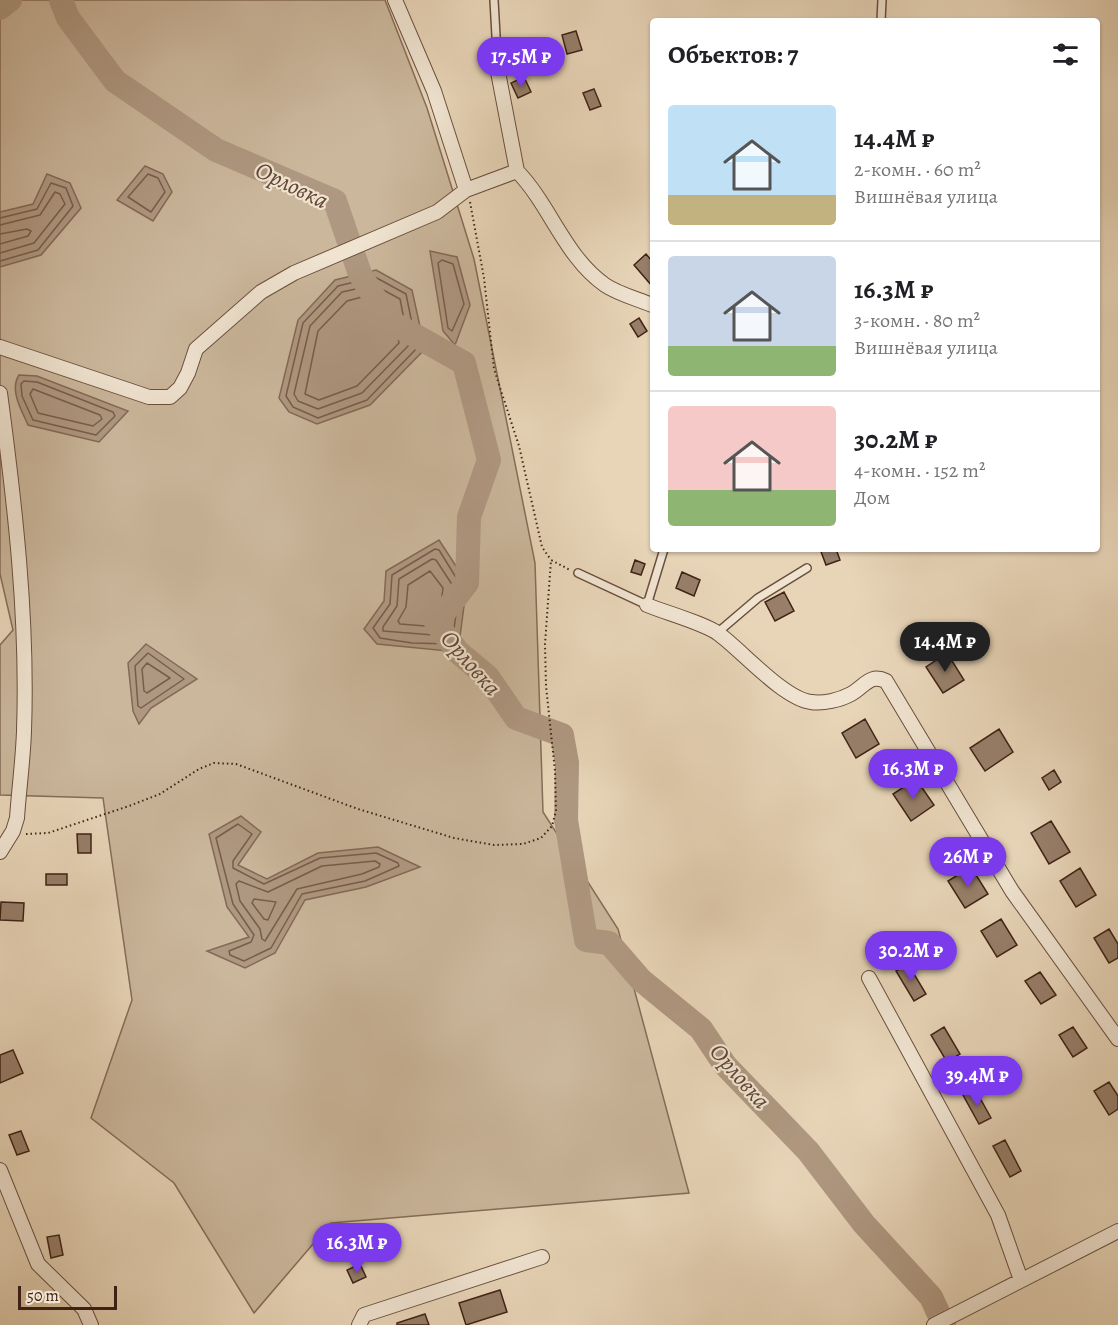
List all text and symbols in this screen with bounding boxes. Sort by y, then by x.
pin: 17.5M ₽ [466,37,576,88]
text: Объектов: 7 [668,37,798,72]
icon: filters [1049,38,1082,71]
text: 17.5M ₽ [491,43,551,70]
text: 14.4M ₽ [854,121,935,156]
icon: home [716,129,788,201]
water label: Орловка [250,154,334,216]
text: 2-комн. · 60 m² [854,156,981,183]
text: Вишнёвая улица [854,183,998,210]
text: 16.3M ₽ [854,272,933,307]
icon: home [716,280,788,352]
text: 3-комн. · 80 m² [854,307,980,334]
text: Вишнёвая улица [854,334,998,361]
text: 30.2M ₽ [854,422,938,457]
icon: home [716,430,788,502]
text: 4-комн. · 152 m² [854,457,986,484]
text: Дом [854,484,890,511]
pin: 14.4M ₽ [890,622,1000,673]
water label: Орловка [433,623,509,703]
text: 14.4M ₽ [914,628,976,655]
pin: 16.3M ₽ [858,749,968,800]
text: 16.3M ₽ [882,755,944,782]
pin: 26M ₽ [926,837,1010,888]
text: 26M ₽ [943,843,993,870]
pin: 30.2M ₽ [856,931,966,982]
text: 30.2M ₽ [879,937,943,964]
water label: Орловка [702,1036,778,1116]
pin: 39.4M ₽ [922,1056,1032,1107]
text: 39.4M ₽ [945,1062,1009,1089]
pin: 16.3M ₽ [302,1223,412,1274]
text: 16.3M ₽ [326,1229,388,1256]
scale bar [18,1283,117,1310]
text: 50 m [27,1285,59,1307]

